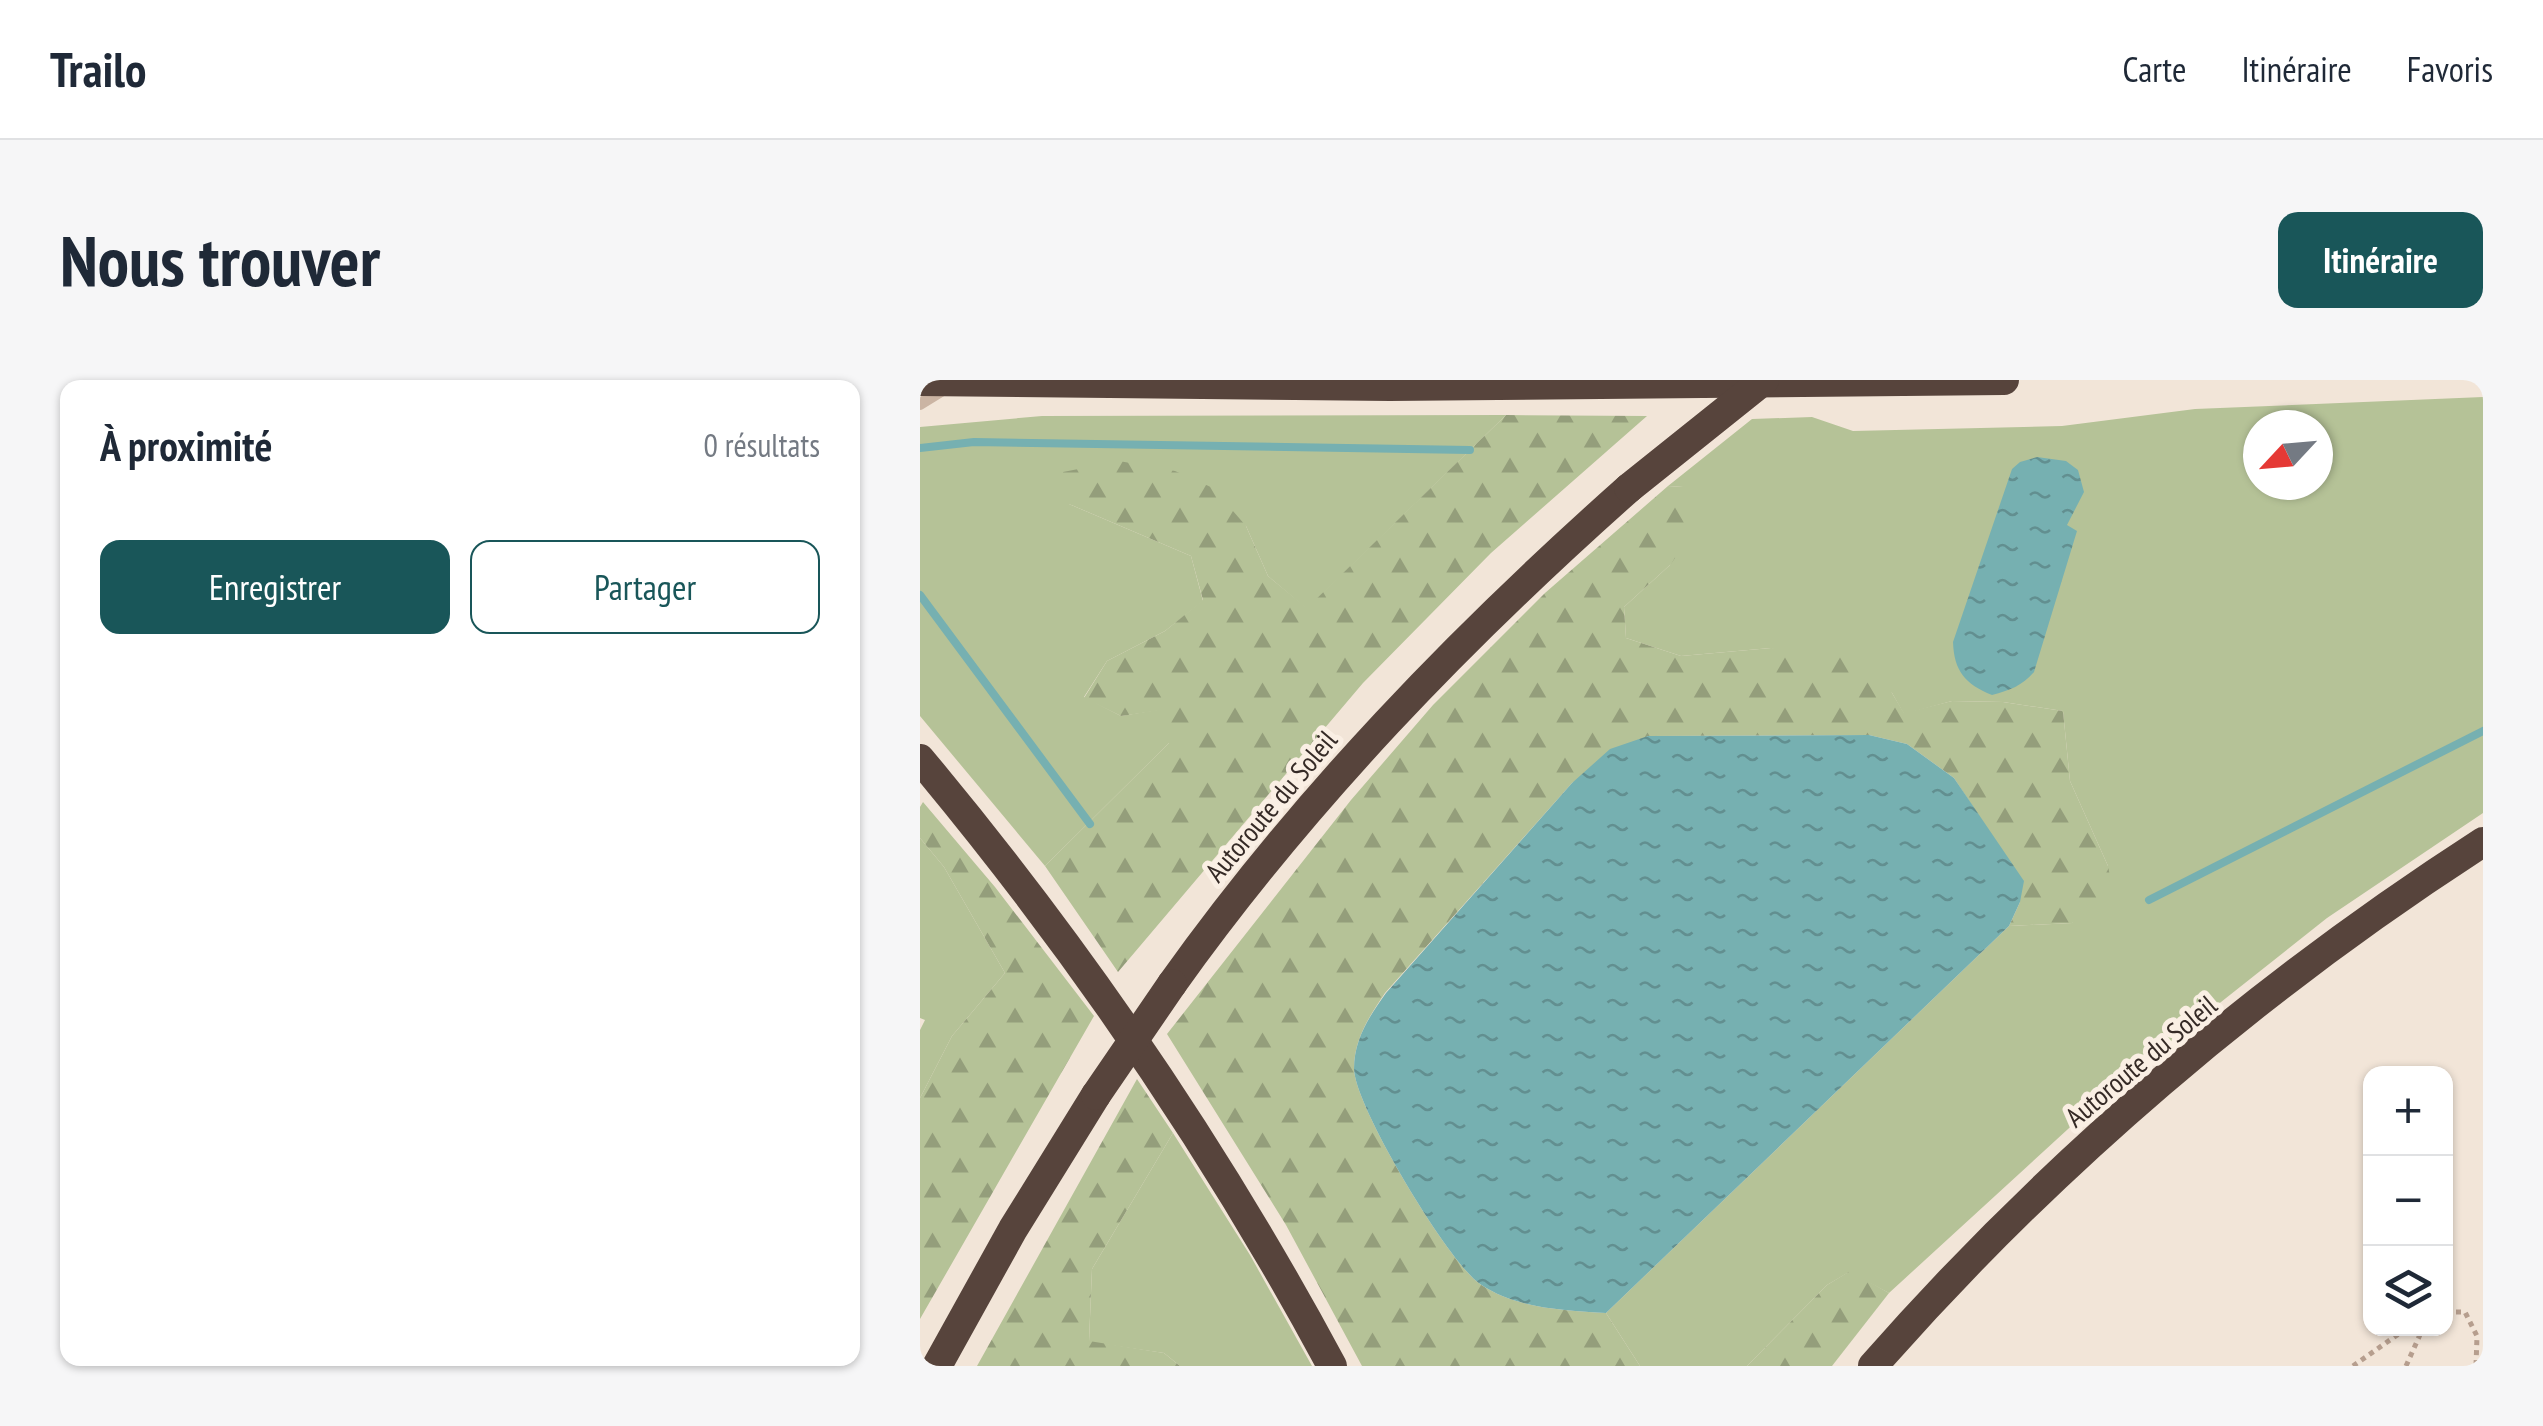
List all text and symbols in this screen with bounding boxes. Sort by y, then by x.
text: Trailo [50,38,146,100]
text: Carte [2123,46,2186,92]
text: Itinéraire [2241,46,2352,92]
text: Favoris [2407,46,2493,92]
button: Itinéraire [2278,212,2483,308]
text: Nous trouver [60,215,380,305]
north arrow [2243,410,2333,500]
text: À proximité [100,418,272,473]
text: 0 résultats [703,424,820,466]
button: Enregistrer [100,540,450,634]
button: Partager [470,540,820,634]
street label: Autoroute du Soleil [1196,722,1345,889]
street label: Autoroute du Soleil [2057,986,2224,1135]
map controls [2363,1066,2453,1336]
button: + [2363,1066,2453,1156]
button: − [2363,1156,2453,1246]
button: layers [2363,1246,2453,1336]

